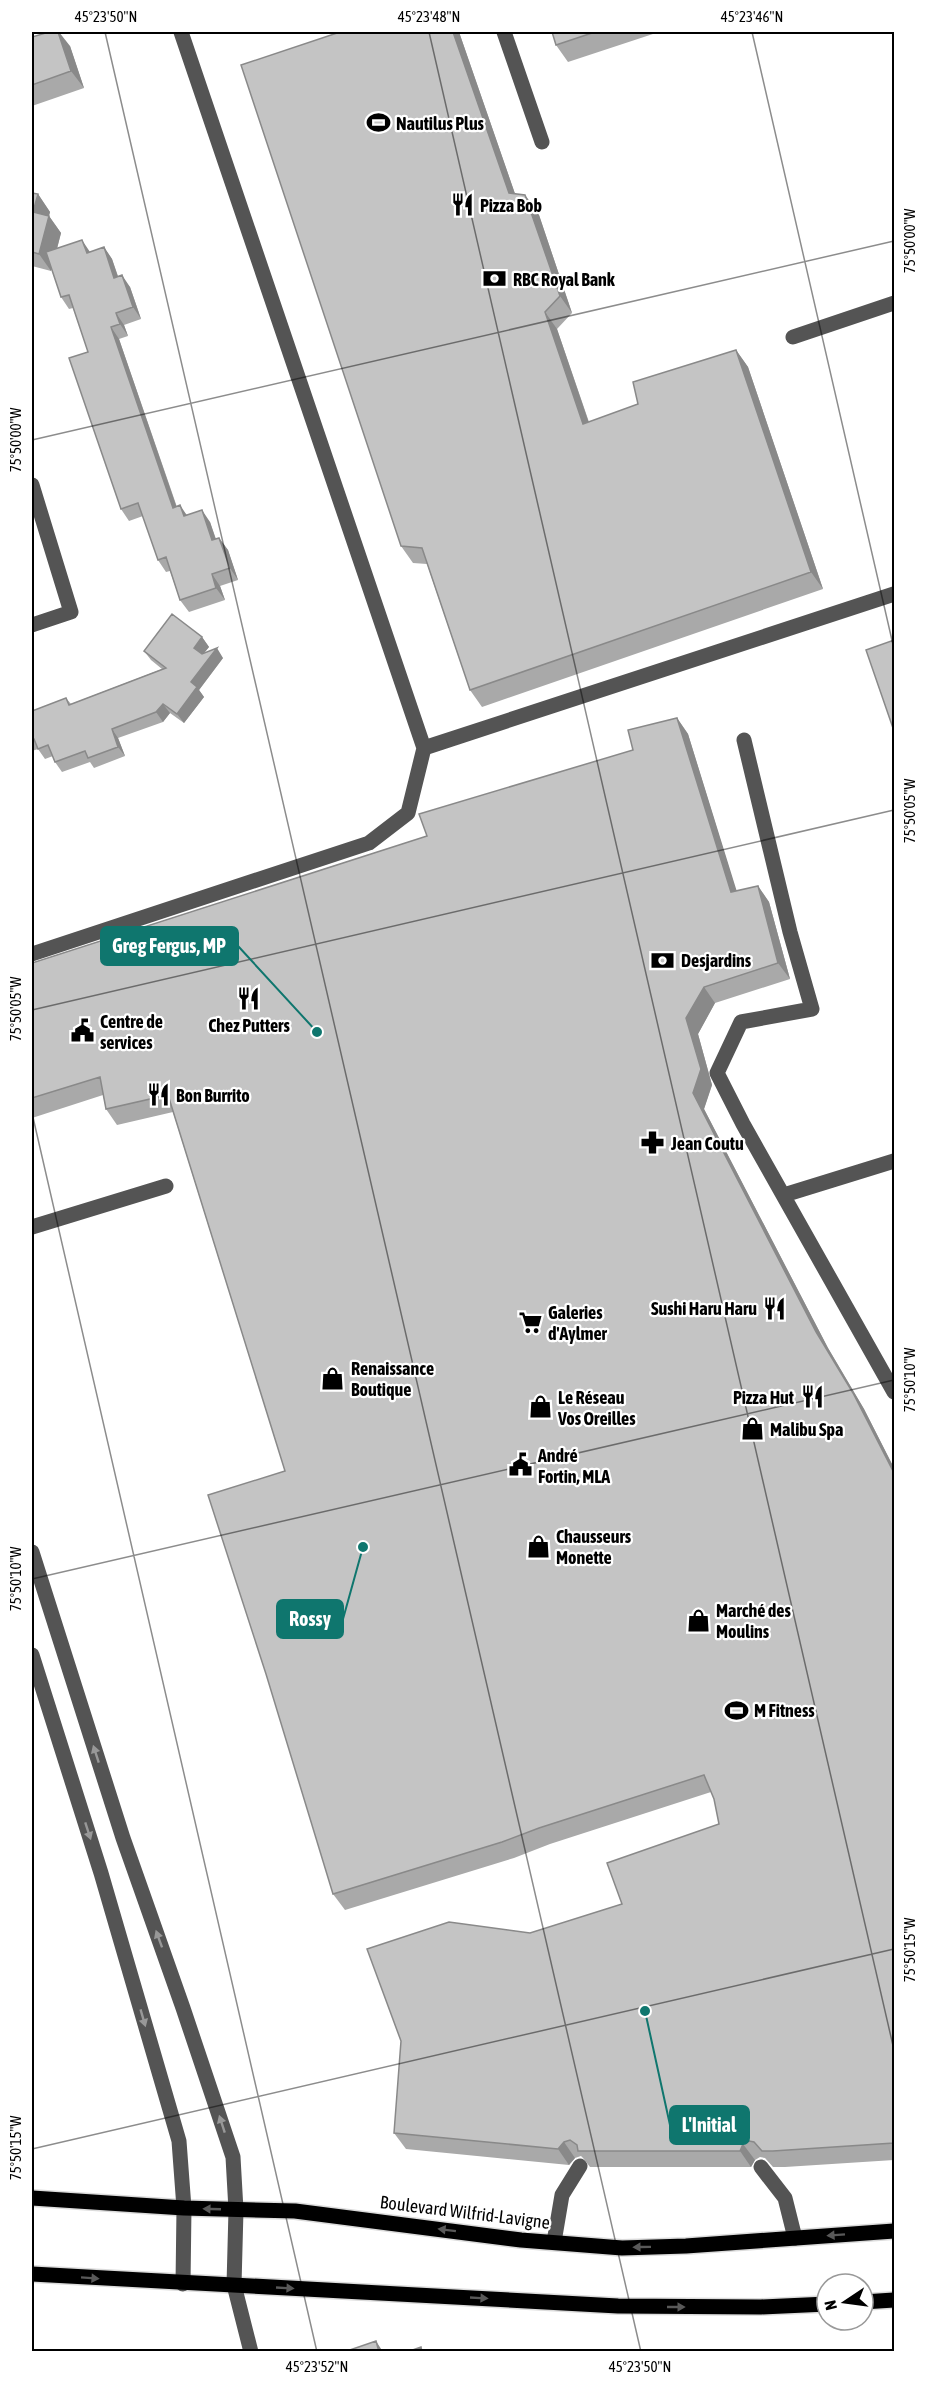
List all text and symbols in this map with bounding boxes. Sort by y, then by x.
text: 45°23'50"N [75,8,137,25]
text: 45°23'48"N [398,8,460,25]
text: 45°23'46"N [721,8,783,25]
sports icon: Nautilus Plus [365,110,391,136]
place label: Nautilus Plus [396,113,485,134]
restaurant icon: Pizza Bob [449,192,475,218]
place label: Pizza Bob [480,195,542,216]
text: 75°50'00"W [901,209,918,273]
bank icon: RBC Royal Bank [482,266,508,292]
place label: RBC Royal Bank [513,269,616,290]
text: 75°50'00"W [7,408,24,472]
text: 75°50'05"W [901,779,918,843]
callout: Greg Fergus, MP [101,927,238,965]
text: Greg Fergus, MP [112,934,226,957]
bank icon: Desjardins [650,947,676,973]
place label: Desjardins [681,950,752,971]
text: 75°50'05"W [7,977,24,1041]
restaurant icon: Chez Putters [236,986,262,1012]
place label: Centre de services [100,1011,163,1053]
place label: Chez Putters [208,1015,290,1036]
public building icon: Centre de services [69,1018,95,1044]
restaurant icon: Bon Burrito [145,1082,171,1108]
place label: Bon Burrito [176,1085,250,1106]
pharmacy icon: Jean Coutu [640,1130,666,1156]
place label: Jean Coutu [670,1133,744,1154]
restaurant icon: Sushi Haru Haru [762,1295,788,1321]
place label: Sushi Haru Haru [651,1298,757,1319]
place label: Galeries d'Aylmer [548,1302,608,1344]
supermarket icon: Galeries d'Aylmer [517,1309,543,1335]
text: 75°50'10"W [901,1348,918,1412]
place label: Renaissance Boutique [351,1358,434,1400]
shop icon: Renaissance Boutique [320,1365,346,1391]
restaurant icon: Pizza Hut [799,1384,825,1410]
place label: Le Réseau Vos Oreilles [557,1387,636,1429]
place label: Pizza Hut [733,1387,795,1408]
shop icon: Le Réseau Vos Oreilles [527,1394,553,1420]
shop icon: Malibu Spa [739,1416,765,1442]
place label: Malibu Spa [770,1419,844,1440]
place label: André Fortin, MLA [537,1445,610,1487]
public building icon: André Fortin, MLA [507,1452,533,1478]
place label: Chausseurs Monette [556,1526,632,1568]
shop icon: Chausseurs Monette [525,1533,551,1559]
text: 75°50'10"W [7,1547,24,1611]
callout: Rossy [277,1600,343,1638]
place label: Marché des Moulins [716,1600,791,1642]
text: Rossy [289,1607,332,1630]
shop icon: Marché des Moulins [685,1607,711,1633]
sports icon: M Fitness [723,1697,749,1723]
place label: M Fitness [754,1700,815,1721]
one-way arrow [91,1745,100,1763]
one-way arrow [84,1822,93,1840]
text: 75°50'15"W [901,1918,918,1982]
one-way arrow [153,1930,163,1948]
one-way arrow [139,2009,148,2027]
callout: L'Initial [670,2106,749,2144]
text: L'Initial [682,2113,737,2136]
one-way arrow [216,2115,226,2133]
text: 75°50'15"W [7,2116,24,2180]
street label: Boulevard Wilfrid-Lavigne [379,2191,551,2233]
one-way arrow [202,2204,221,2213]
one-way arrow [438,2226,457,2235]
one-way arrow [827,2231,846,2240]
one-way arrow [632,2242,651,2252]
north arrow [815,2272,875,2332]
one-way arrow [80,2273,99,2283]
one-way arrow [275,2283,294,2292]
one-way arrow [470,2293,489,2302]
text: N [821,2299,840,2312]
one-way arrow [667,2302,686,2312]
text: 45°23'52"N [286,2358,348,2375]
text: 45°23'50"N [609,2358,671,2375]

